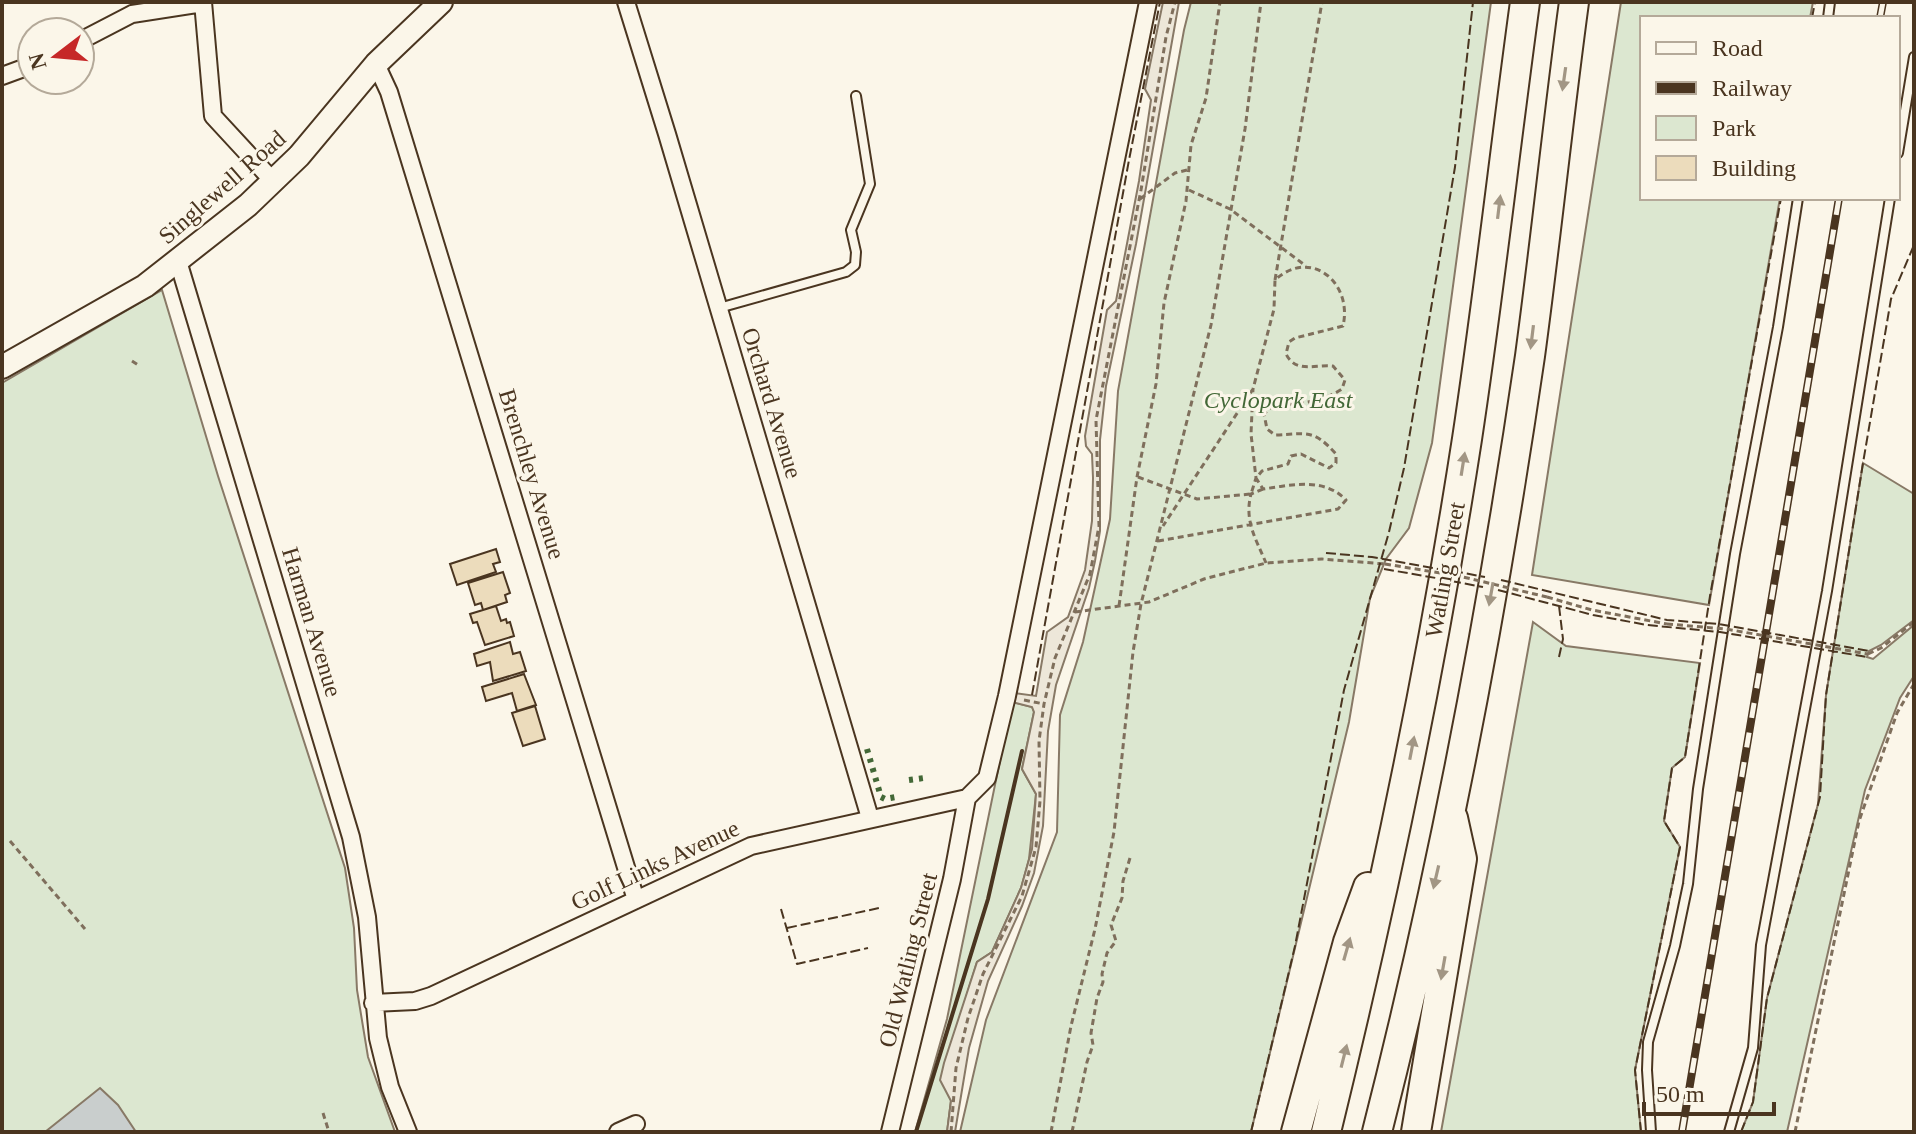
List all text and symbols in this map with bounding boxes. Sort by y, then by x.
north arrow [16,16,96,96]
legend [1640,16,1900,200]
text: Road [1712,35,1763,61]
text: N [23,50,51,72]
one-way arrow [1557,67,1570,92]
text: Railway [1712,75,1792,101]
text: Park [1712,115,1756,141]
street label: Singlewell Road [153,125,291,249]
text: Building [1712,155,1796,181]
one-way arrow [1493,194,1506,219]
street label: Orchard Avenue [737,325,807,481]
one-way arrow [1525,325,1538,350]
street label: Brenchley Avenue [494,386,570,562]
park label: Cyclopark East [1204,387,1354,413]
one-way arrow [1457,451,1469,476]
street label: Watling Street [1420,500,1470,640]
street label: Harman Avenue [277,544,347,700]
one-way arrow [1484,582,1496,607]
one-way arrow [1406,735,1419,760]
street label: Golf Links Avenue [567,815,743,915]
one-way arrow [1429,864,1442,889]
street label: Old Watling Street [874,870,942,1050]
one-way arrow [1341,936,1354,960]
one-way arrow [1437,956,1449,981]
one-way arrow [1339,1044,1351,1069]
scale bar [1644,1066,1774,1116]
text: 50 m [1656,1081,1705,1107]

